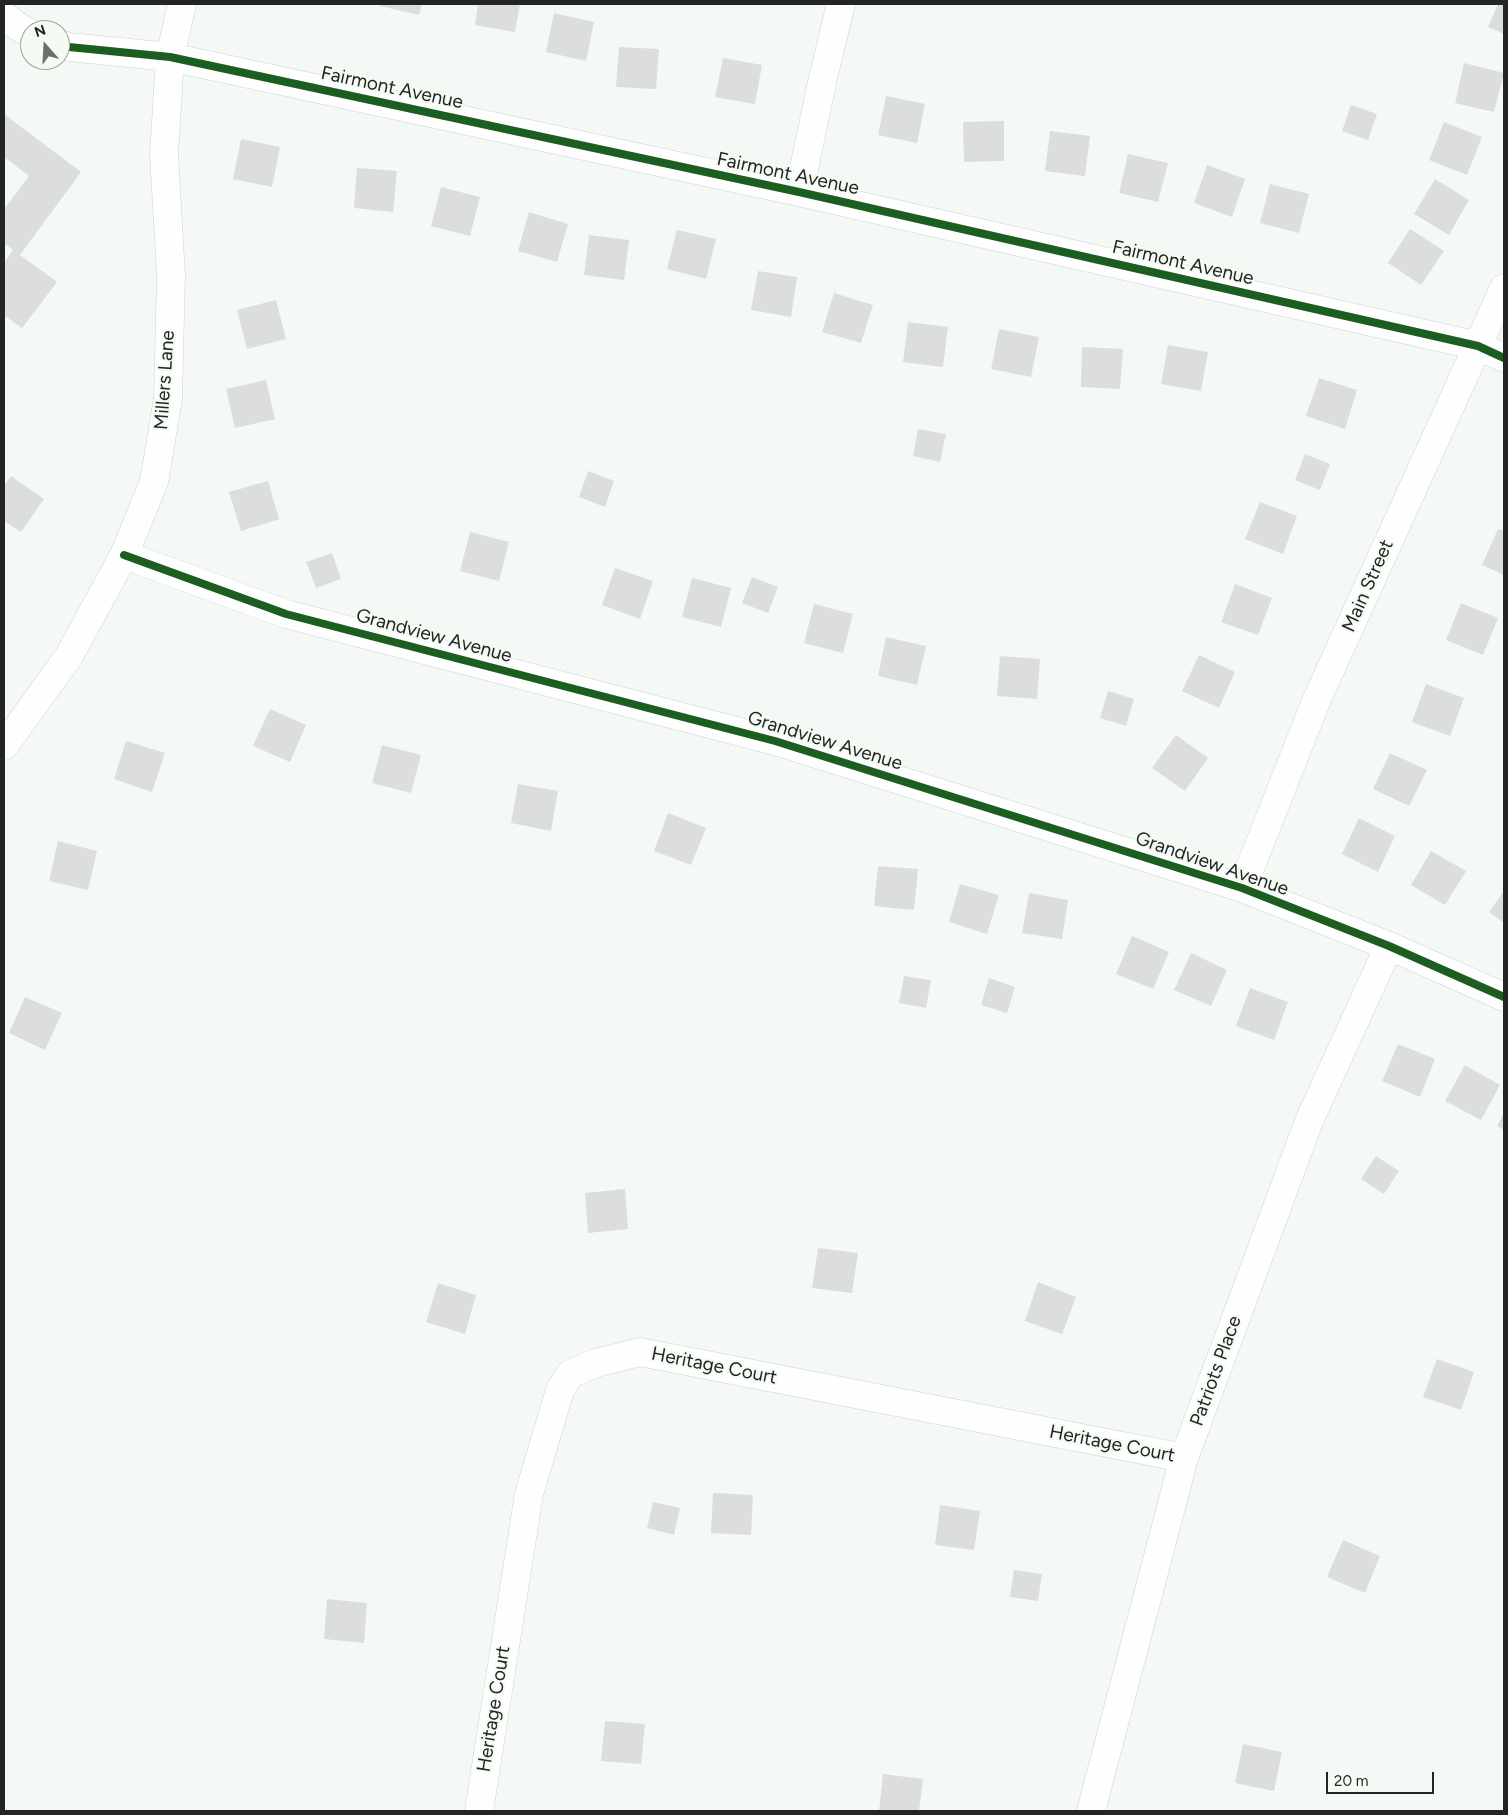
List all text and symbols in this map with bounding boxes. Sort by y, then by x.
north arrow [20,20,70,70]
text: N [32,21,48,41]
street label: Fairmont Avenue [319,62,465,114]
street label: Fairmont Avenue [715,148,861,200]
street label: Fairmont Avenue [1110,236,1256,290]
street label: Millers Lane [150,329,180,431]
street label: Main Street [1338,536,1398,636]
street label: Grandview Avenue [354,604,514,668]
street label: Grandview Avenue [745,707,905,775]
street label: Grandview Avenue [1132,827,1292,901]
street label: Patriots Place [1185,1313,1247,1429]
street label: Heritage Court [649,1343,779,1389]
street label: Heritage Court [1047,1421,1177,1467]
street label: Heritage Court [473,1644,515,1774]
scale bar [1328,1762,1436,1794]
text: 20 m [1334,1772,1368,1790]

